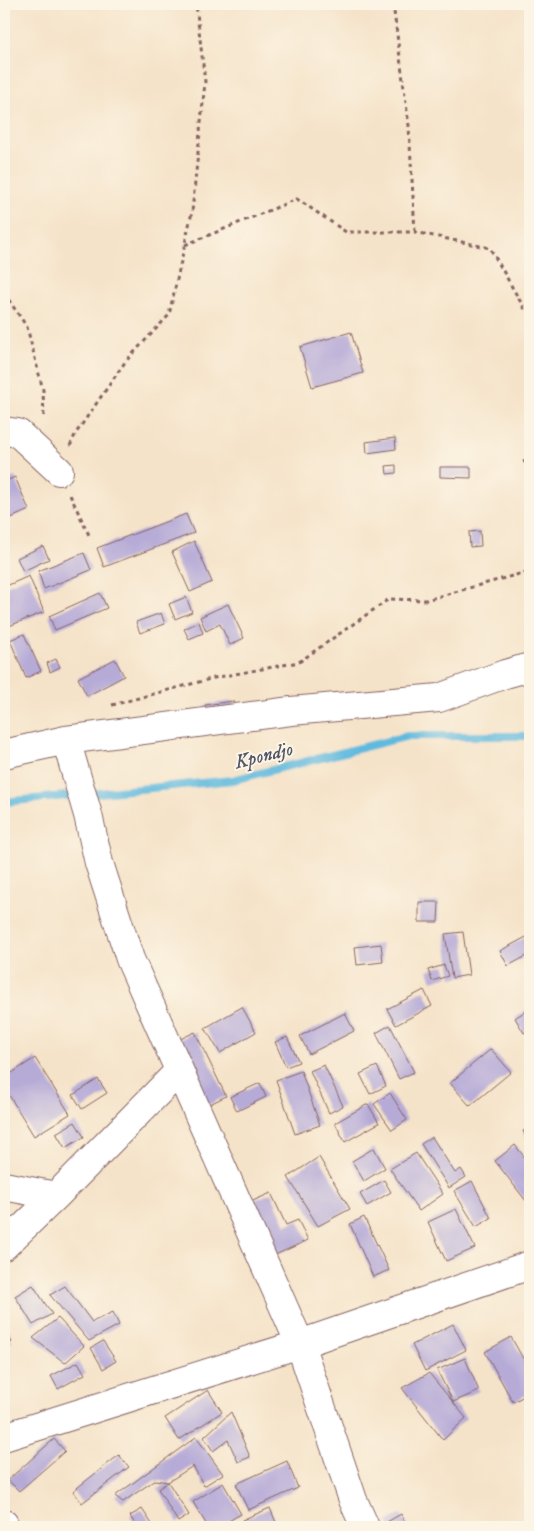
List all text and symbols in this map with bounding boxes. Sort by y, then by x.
water label: Kpondjo [232,738,296,776]

